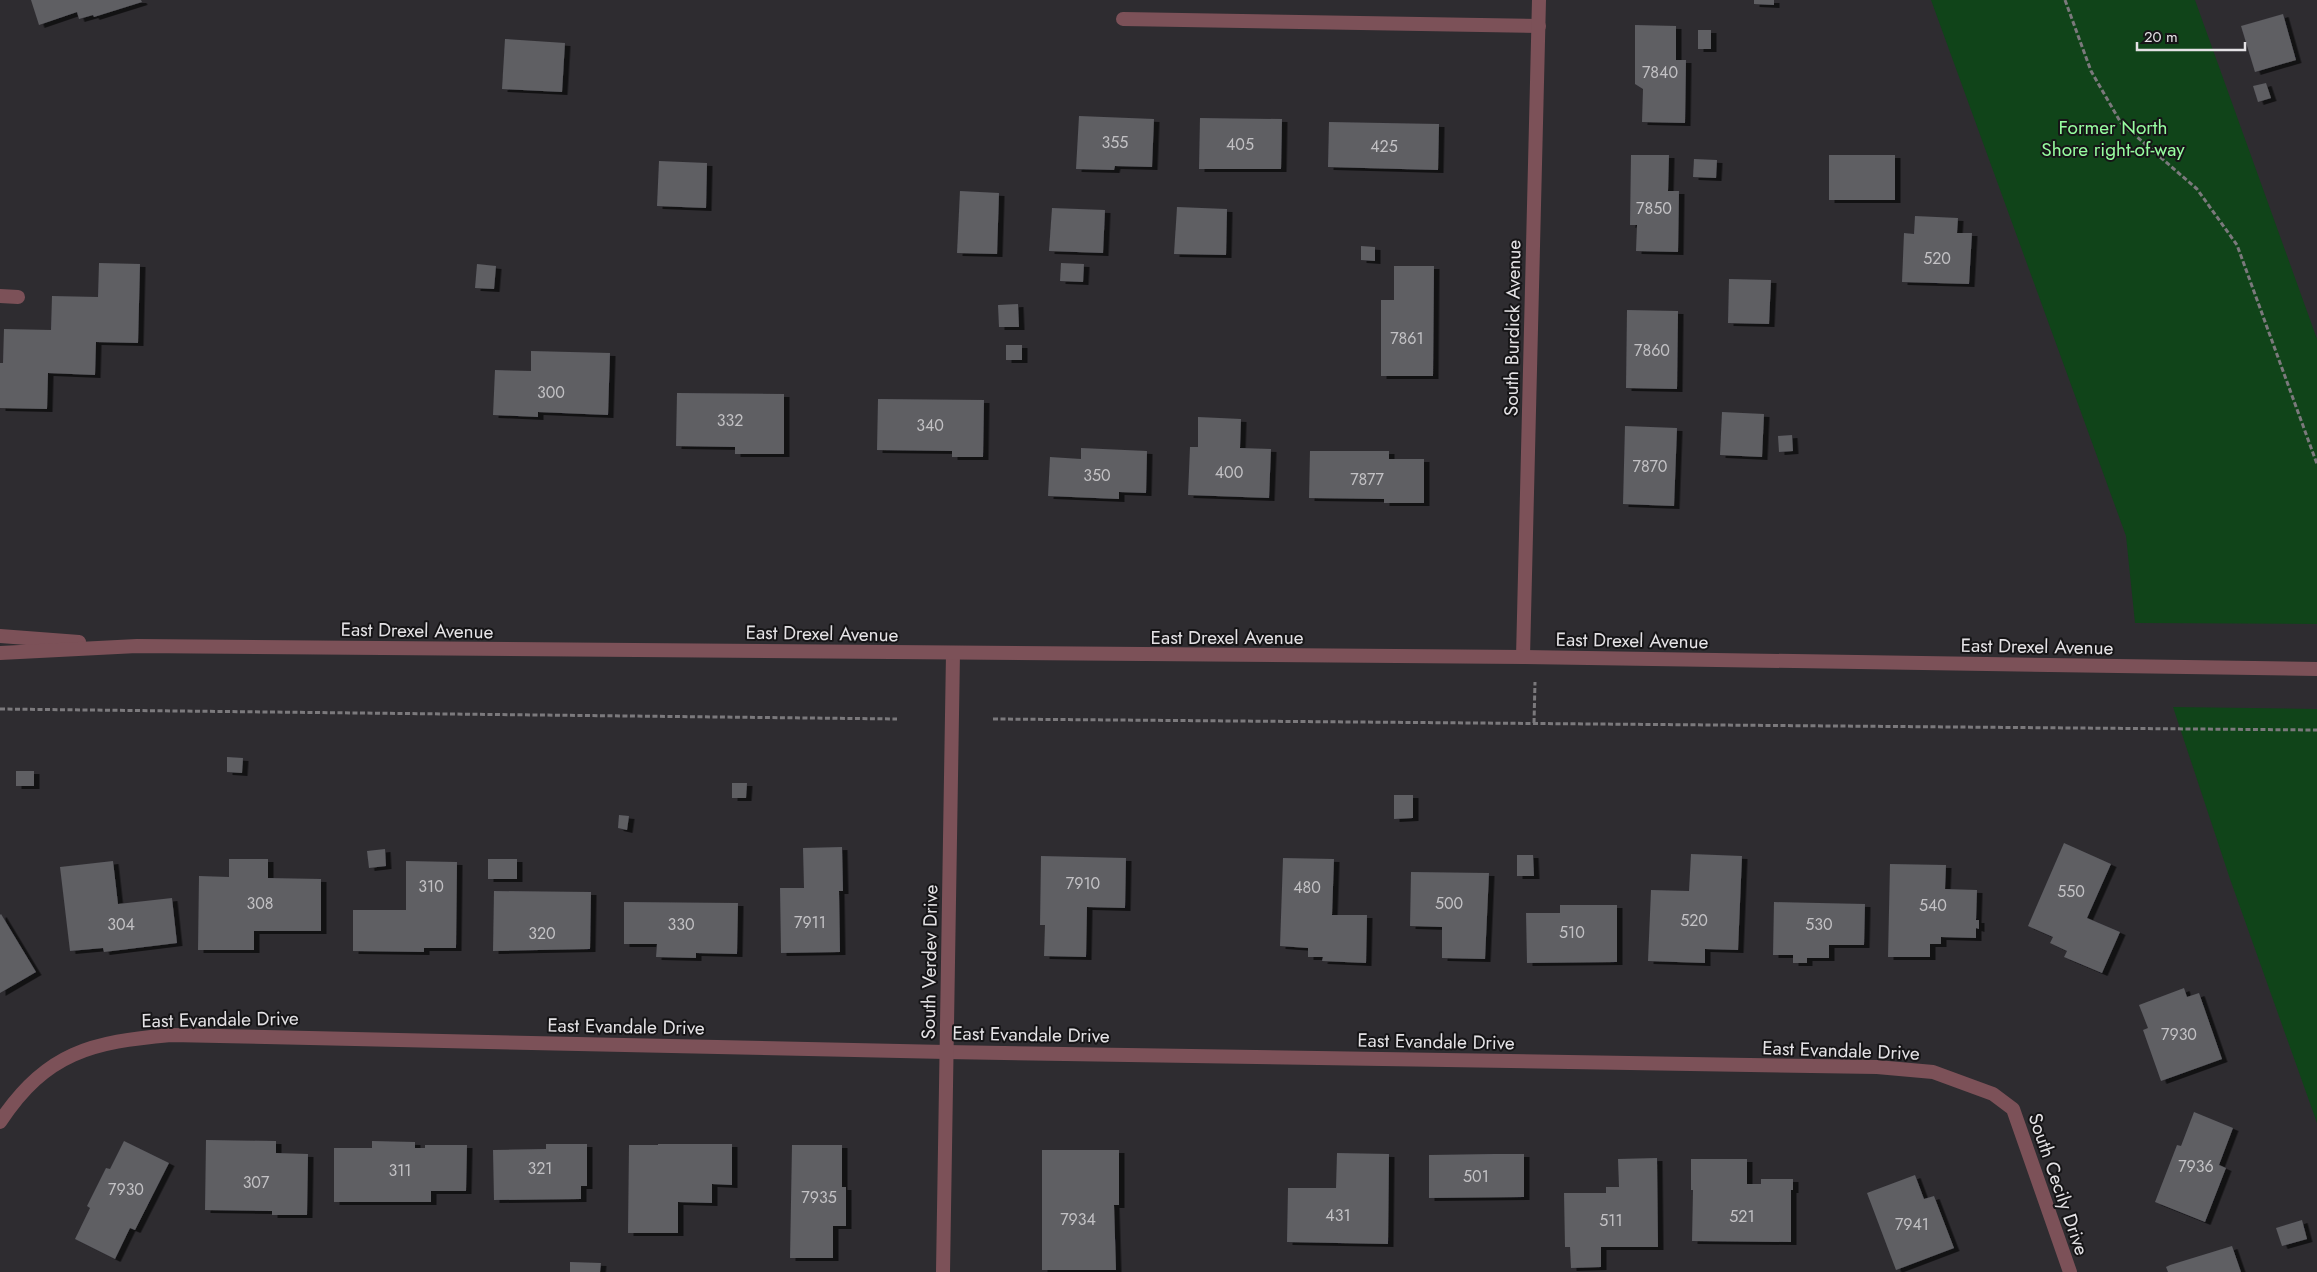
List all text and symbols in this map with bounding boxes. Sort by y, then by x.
scale bar [2137,20,2244,52]
text: 20 m [2144,26,2178,48]
house number: 7840 [1642,61,1678,84]
park label: Former North Shore right-of-way [2041,114,2185,163]
house number: 355 [1102,131,1128,154]
house number: 405 [1226,133,1254,156]
house number: 425 [1370,135,1398,158]
house number: 7850 [1636,197,1672,220]
street label: South Burdick Avenue [1497,239,1528,416]
house number: 520 [1923,247,1951,270]
house number: 7861 [1390,327,1424,350]
house number: 7860 [1634,339,1670,362]
house number: 300 [537,381,565,404]
house number: 332 [717,409,743,432]
house number: 340 [916,414,944,437]
house number: 7870 [1633,455,1667,478]
house number: 400 [1215,461,1243,484]
house number: 350 [1083,464,1111,487]
house number: 7877 [1350,468,1384,491]
street label: East Drexel Avenue [340,616,494,645]
street label: East Drexel Avenue [745,619,899,648]
street label: East Drexel Avenue [1151,624,1304,651]
street label: East Drexel Avenue [1555,626,1709,655]
street label: East Drexel Avenue [1960,632,2114,661]
house number: 7910 [1066,872,1100,895]
house number: 310 [418,875,444,898]
house number: 480 [1293,876,1321,899]
house number: 550 [2057,880,2085,903]
street label: South Verdev Drive [915,884,944,1040]
house number: 308 [246,892,274,915]
house number: 500 [1435,892,1463,915]
house number: 540 [1919,894,1947,917]
house number: 520 [1680,909,1708,932]
house number: 7911 [794,911,826,934]
house number: 304 [107,913,135,936]
house number: 330 [667,913,695,936]
house number: 530 [1805,913,1833,936]
house number: 510 [1559,921,1585,944]
house number: 320 [528,922,556,945]
street label: East Evandale Drive [141,1005,299,1034]
street label: East Evandale Drive [547,1012,705,1041]
street label: East Evandale Drive [952,1020,1110,1049]
house number: 7930 [2161,1023,2197,1046]
street label: East Evandale Drive [1357,1027,1515,1056]
street label: East Evandale Drive [1762,1034,1920,1067]
street label: South Cecily Drive [2022,1110,2096,1259]
house number: 7936 [2178,1155,2214,1178]
house number: 321 [527,1157,553,1180]
house number: 311 [388,1159,412,1182]
house number: 501 [1463,1165,1489,1188]
house number: 307 [243,1171,270,1194]
house number: 7930 [108,1178,144,1201]
house number: 7935 [801,1186,837,1209]
house number: 431 [1325,1204,1351,1227]
house number: 521 [1729,1205,1755,1228]
house number: 7934 [1060,1208,1096,1231]
house number: 511 [1599,1209,1623,1232]
house number: 7941 [1895,1213,1929,1236]

